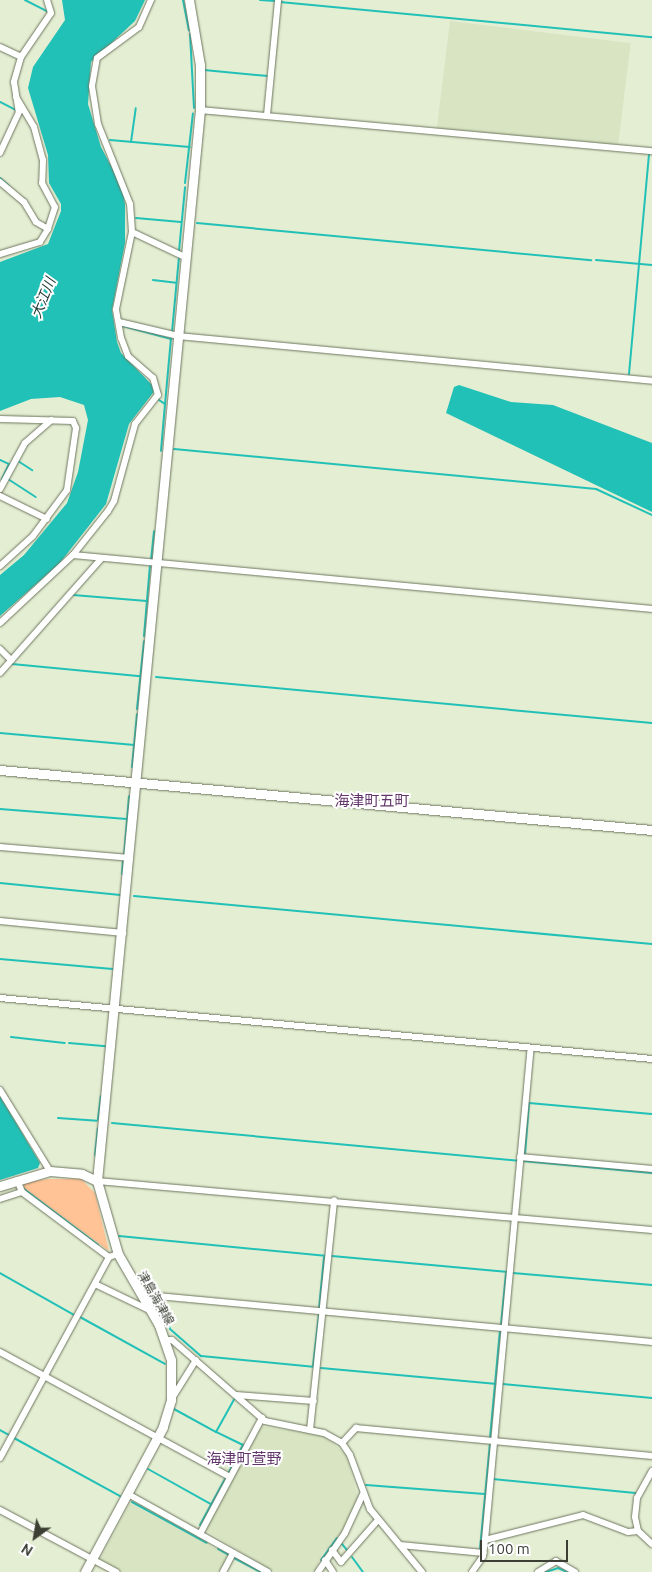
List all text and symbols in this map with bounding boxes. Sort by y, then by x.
water label: 大江川 [27,275,59,321]
district label: 海津町五町 [335,792,409,810]
street label: 津島海津線 [135,1268,177,1328]
district label: 海津町萱野 [207,1450,281,1468]
north arrow [10,1512,60,1562]
scale bar [482,1530,570,1562]
text: N [18,1540,36,1559]
text: 100 m [488,1540,530,1557]

